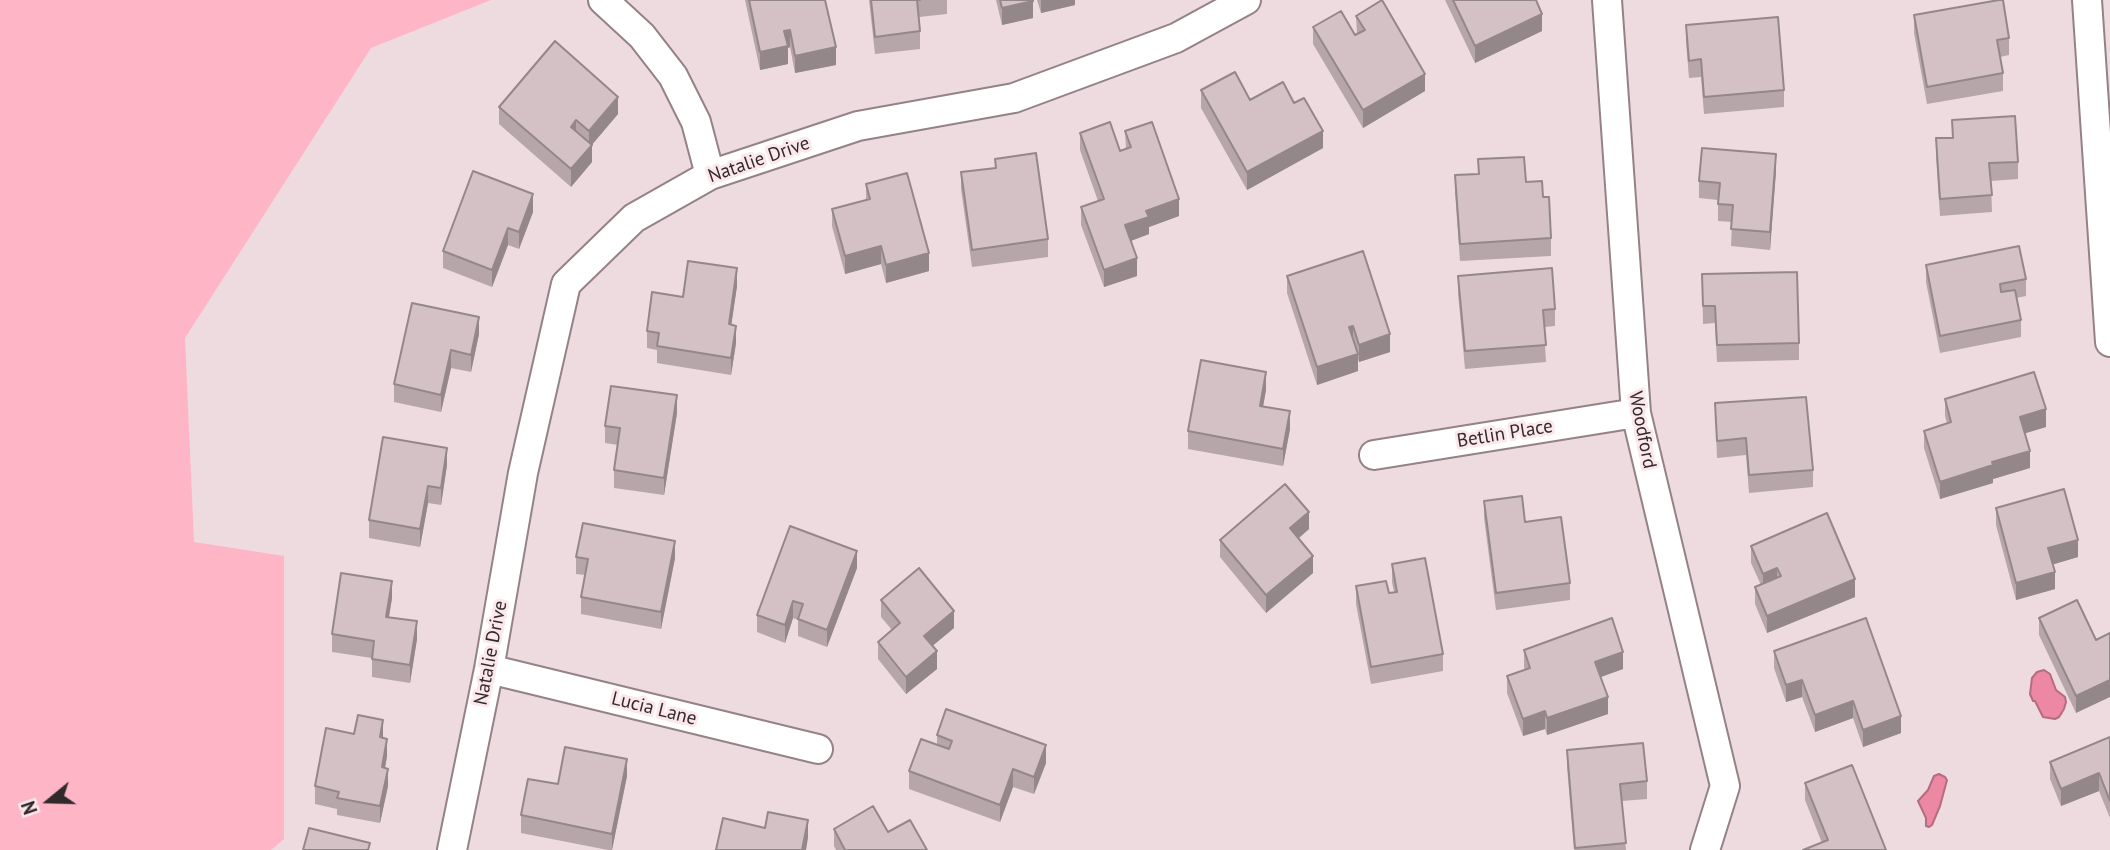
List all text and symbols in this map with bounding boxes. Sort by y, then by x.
street label: Natalie Drive [705,132,813,188]
street label: Woodford [1623,389,1661,471]
street label: Betlin Place [1455,415,1555,453]
street label: Natalie Drive [470,599,512,707]
street label: Lucia Lane [609,687,699,731]
north arrow [14,766,84,836]
text: N [16,798,43,818]

